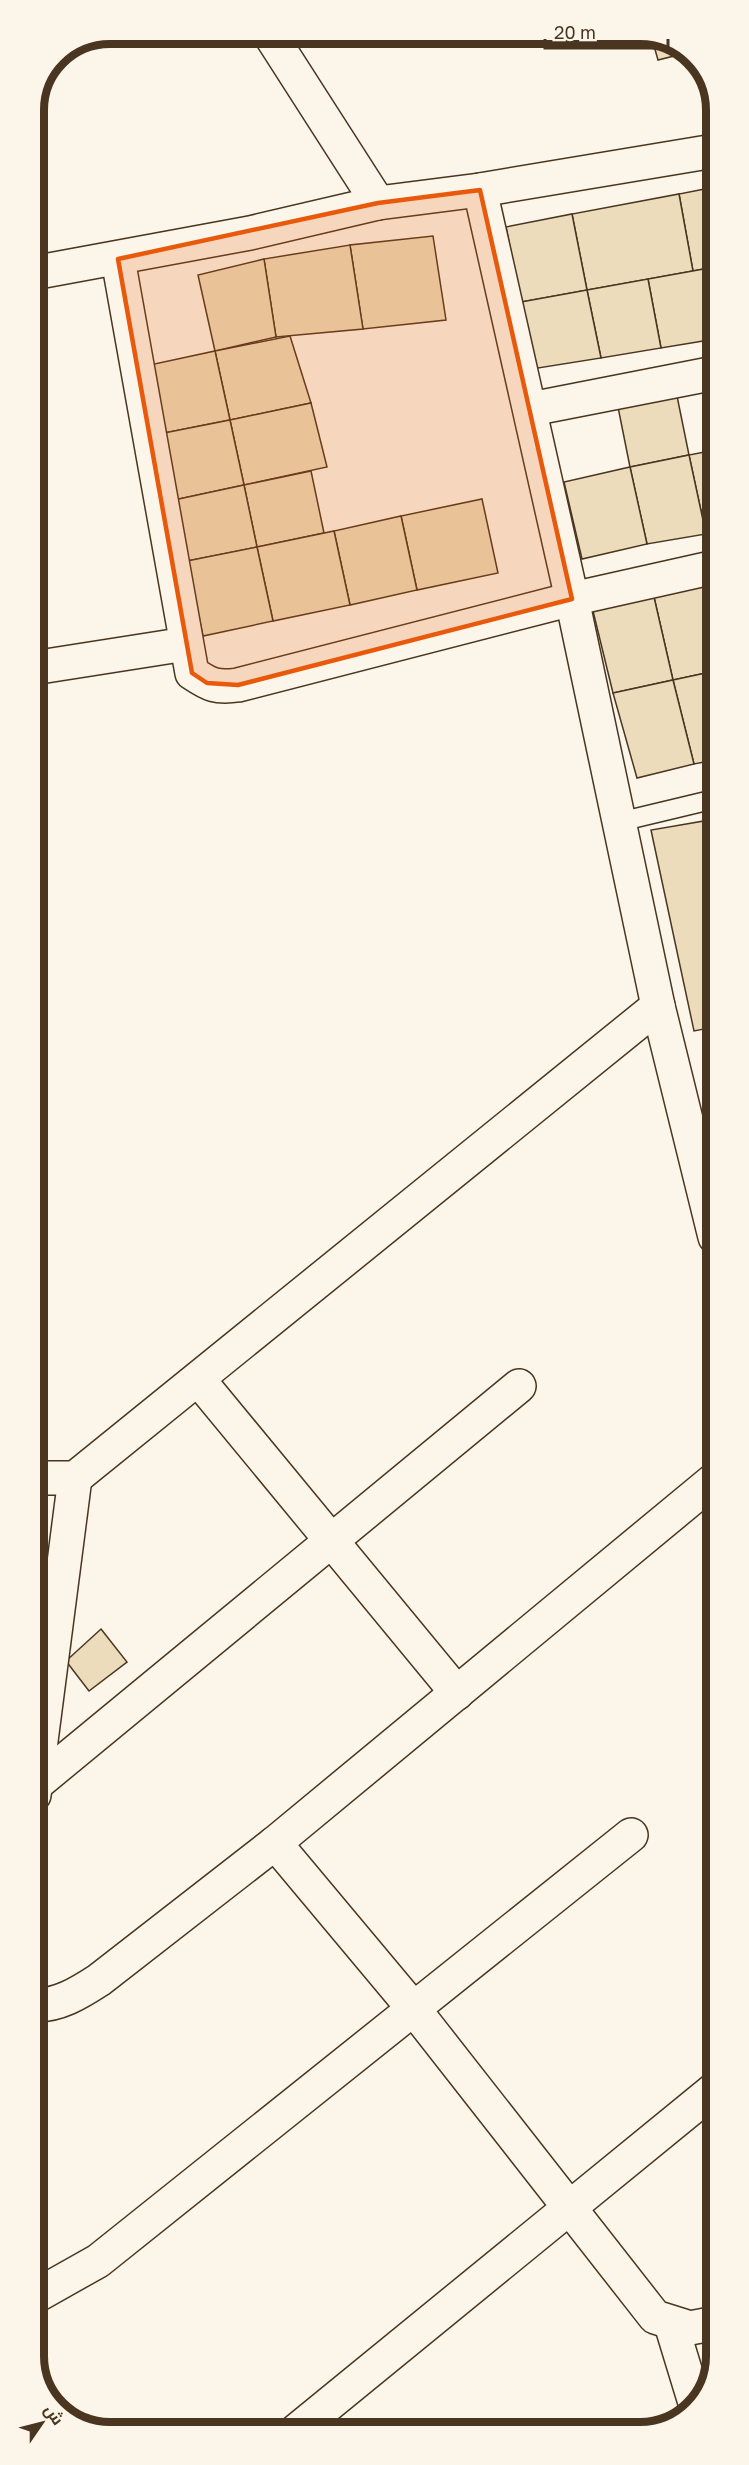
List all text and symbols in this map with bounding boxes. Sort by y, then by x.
scale bar [545,12,668,50]
text: 20 m [554,21,596,43]
north arrow [12,2393,72,2453]
text: ش [40,2400,68,2429]

